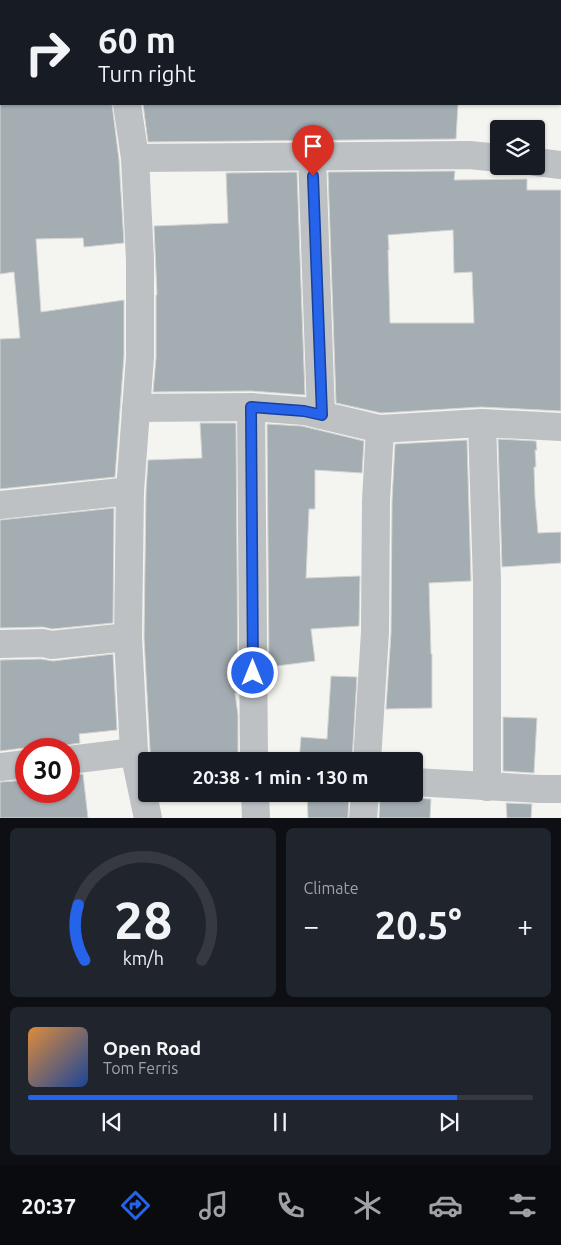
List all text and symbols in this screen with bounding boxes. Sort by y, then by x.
icon: right [15,20,80,85]
text: 60 m [98,20,176,60]
text: Turn right [98,61,196,86]
map controls [490,120,545,175]
button: layers [490,120,545,175]
pin [292,125,334,176]
icon: arrive [299,132,327,160]
position arrow [226,646,278,698]
speed limit sign: 30 [15,738,80,803]
text: 20:38 · 1 min · 130 m [193,766,368,788]
text: Climate [304,879,359,897]
text: 28 [113,891,172,949]
text: 20.5° [375,904,462,946]
text: − [304,910,319,941]
text: + [517,910,533,941]
text: km/h [122,948,163,968]
text: Open Road [103,1037,201,1059]
text: Tom Ferris [103,1059,178,1077]
icon: previous [98,1108,126,1136]
icon: pause [266,1108,294,1136]
icon: next [435,1108,463,1136]
icon: directions [118,1188,153,1223]
icon: music [196,1188,231,1223]
icon: phone [273,1188,308,1223]
icon: climate [350,1188,385,1223]
icon: car [428,1188,463,1223]
icon: filters [505,1188,540,1223]
text: 20:37 [21,1193,76,1218]

